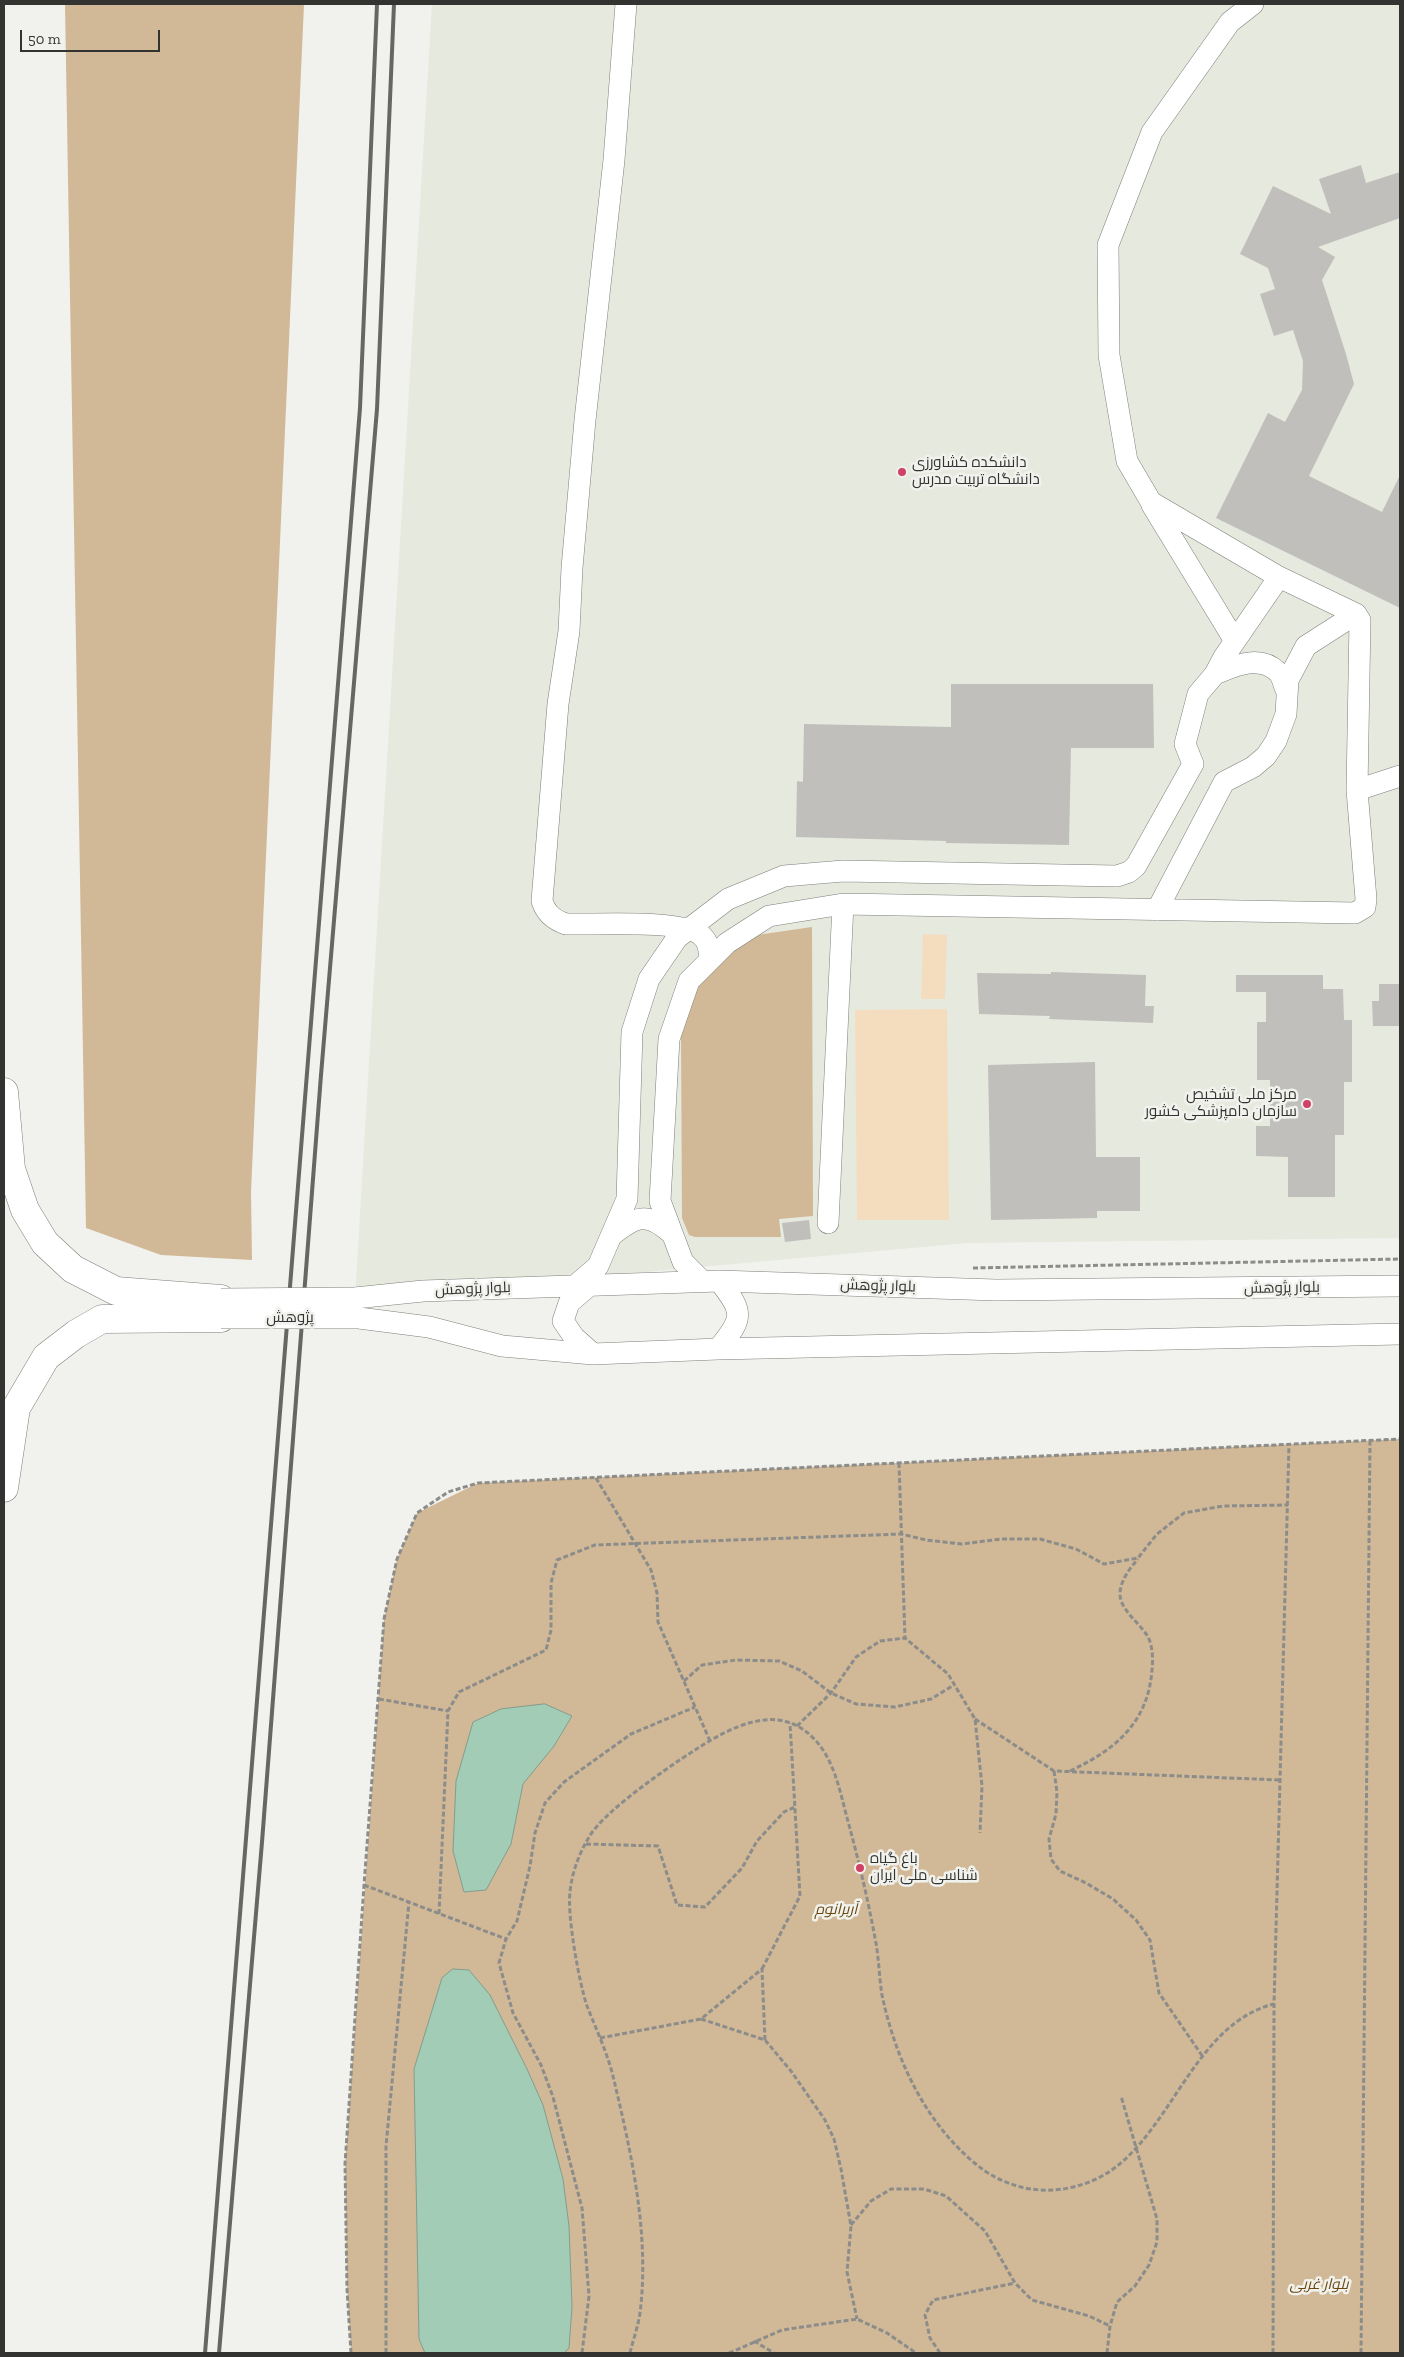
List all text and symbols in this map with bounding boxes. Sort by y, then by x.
scale bar [22,20,162,52]
text: 50 m [28,30,61,48]
place label: دانشکده کشاورزی دانشگاه تربیت مدرس [912,454,1040,489]
marker: دانشکده کشاورزی دانشگاه تربیت مدرس [896,466,908,478]
place label: مرکز ملی تشخیص سازمان دامپزشکی کشور [1145,1086,1297,1121]
marker: مرکز ملی تشخیص سازمان دامپزشکی کشور [1301,1098,1313,1110]
street label: بلوار پژوهش [840,1276,916,1296]
street label: بلوار پژوهش [1244,1278,1320,1298]
street label: بلوار پژوهش [435,1279,511,1299]
street label: پژوهش [266,1309,314,1327]
place label: باغ گیاه‌ شناسی ملی ایران [870,1850,978,1885]
marker: باغ گیاه‌ شناسی ملی ایران [854,1862,866,1874]
park label: آربرانوم [815,1901,857,1919]
park label: بلوار غربی [1289,2276,1349,2294]

